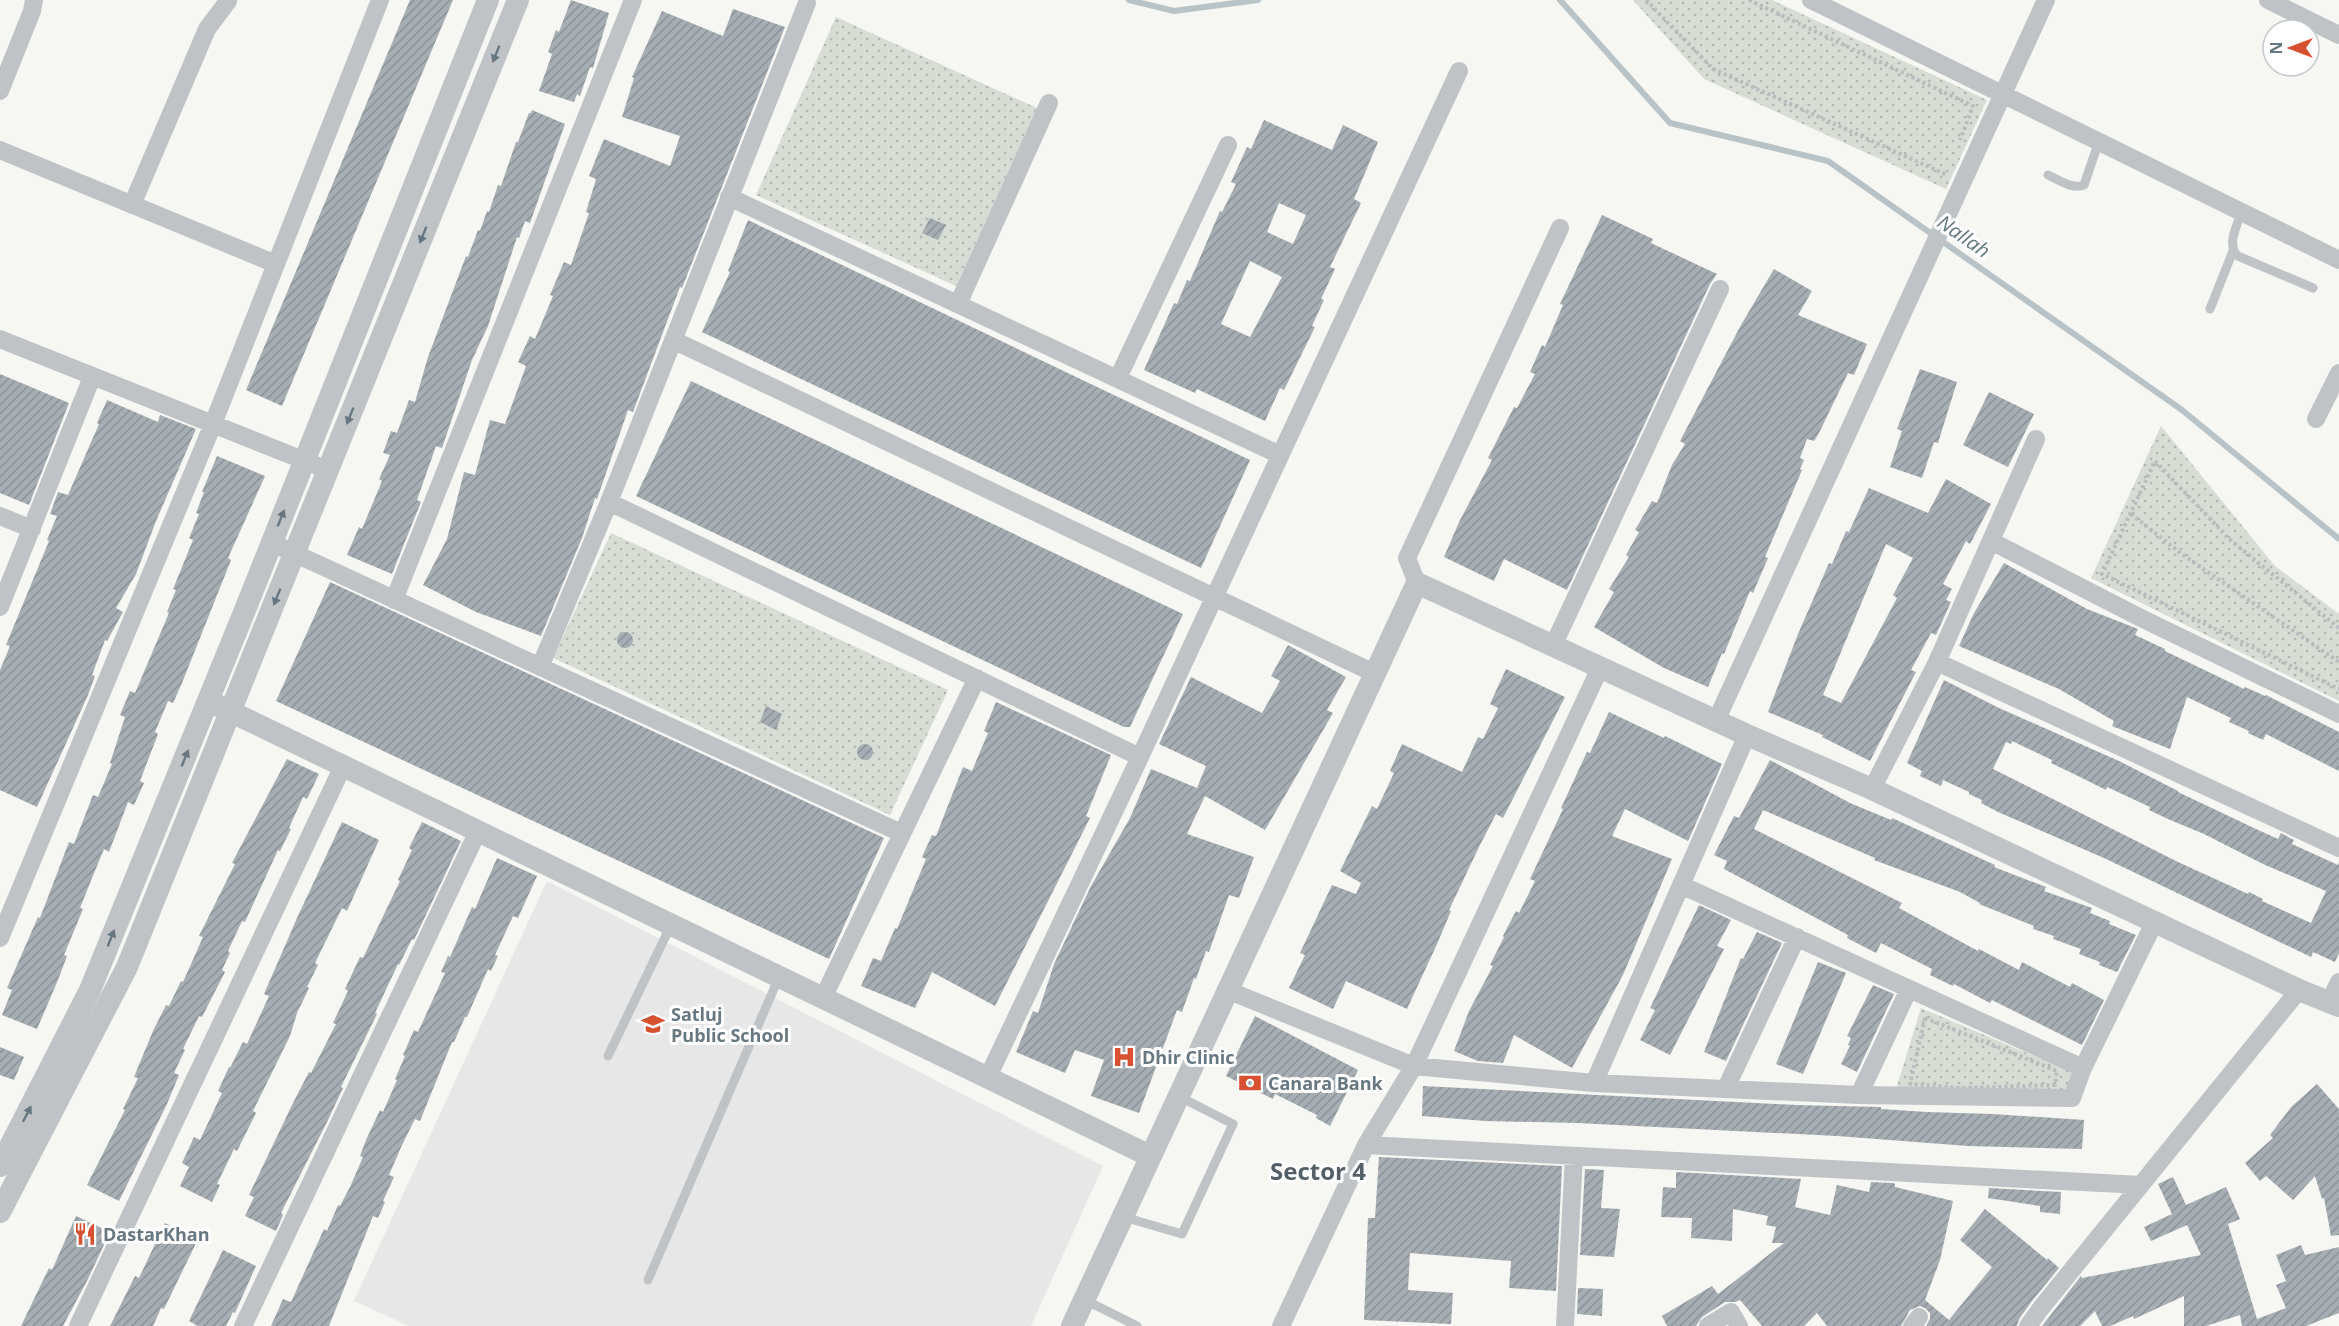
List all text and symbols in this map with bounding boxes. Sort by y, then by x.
north arrow [2261,18,2321,78]
text: N [2265,41,2287,55]
one-way arrow [491,45,500,63]
water label: Nallah [1932,208,1996,264]
one-way arrow [418,226,427,244]
one-way arrow [345,407,355,425]
one-way arrow [276,509,286,527]
one-way arrow [272,588,282,606]
one-way arrow [180,748,190,766]
one-way arrow [106,929,116,947]
place label: Satluj Public School [671,1002,789,1047]
school or university icon: Satluj Public School [640,1011,666,1037]
hospital icon: Dhir Clinic [1111,1044,1137,1070]
place label: Dhir Clinic [1142,1045,1235,1069]
bank icon: Canara Bank [1237,1070,1263,1096]
place label: Canara Bank [1268,1071,1384,1095]
one-way arrow [22,1105,31,1122]
district label: Sector 4 [1270,1154,1366,1187]
restaurant icon: DastarKhan [72,1221,98,1247]
place label: DastarKhan [103,1222,210,1246]

